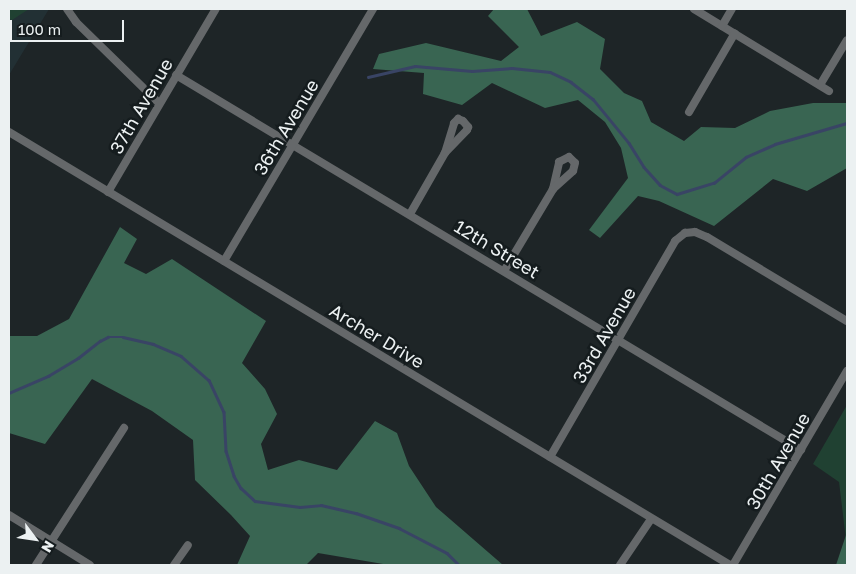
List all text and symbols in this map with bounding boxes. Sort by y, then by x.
scale bar [12,10,126,42]
text: 100 m [18,20,61,38]
street label: 37th Avenue [105,55,177,157]
street label: 36th Avenue [249,75,323,179]
street label: 12th Street [451,215,543,283]
street label: 33rd Avenue [568,283,640,387]
street label: Archer Drive [326,299,428,373]
street label: 30th Avenue [742,409,814,513]
north arrow [10,514,60,564]
text: N [38,538,58,556]

